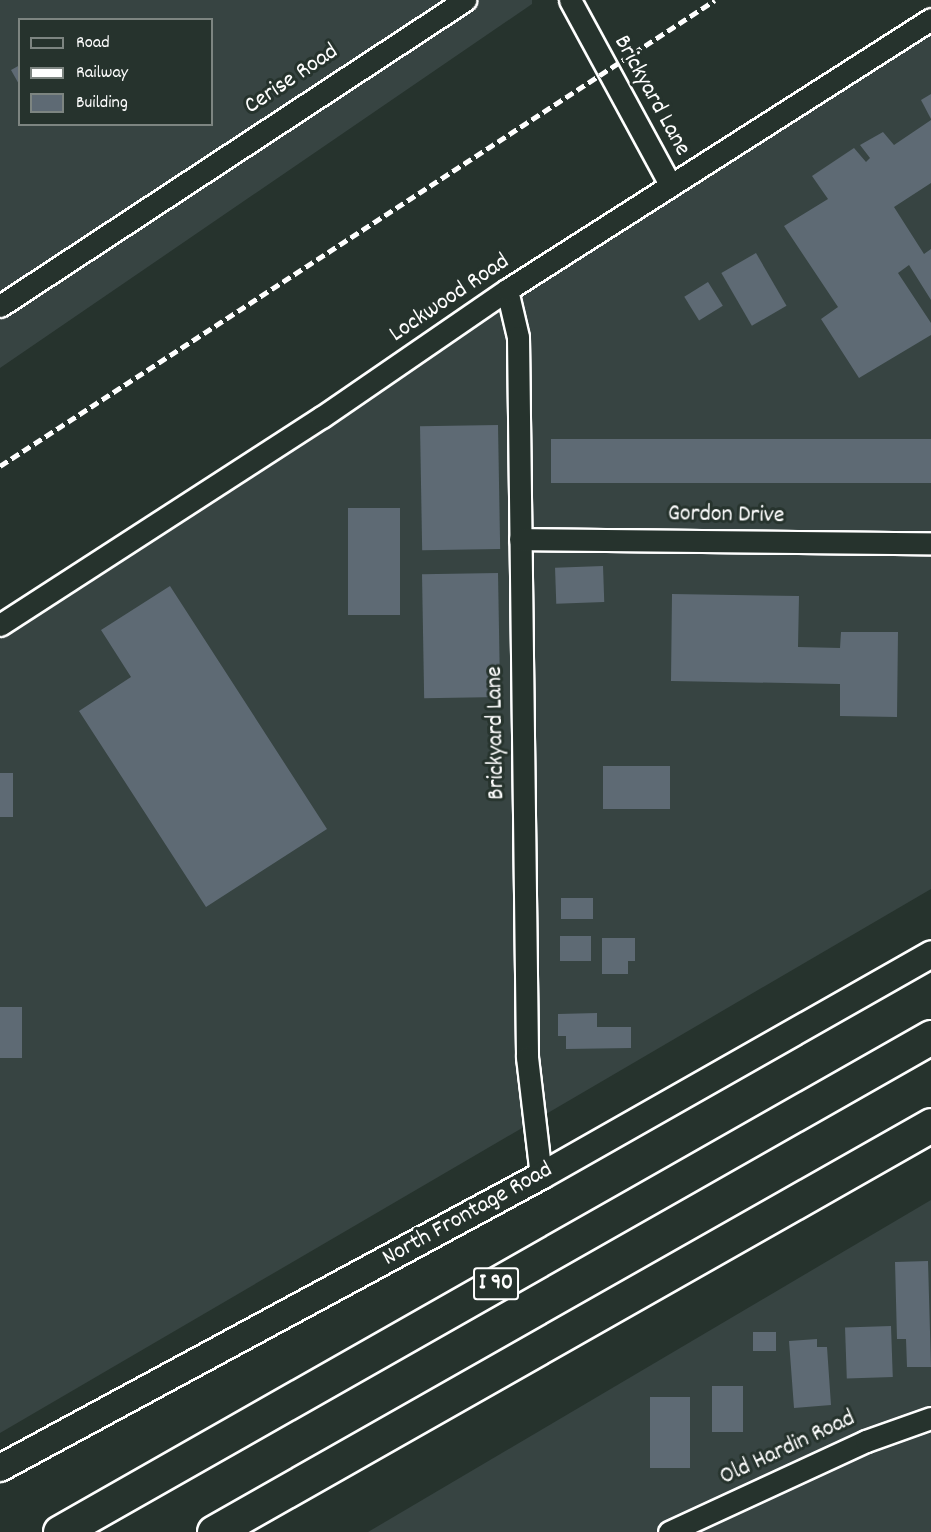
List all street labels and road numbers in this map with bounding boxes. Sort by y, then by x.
street label: Brickyard Lane [606,31,696,161]
street label: Cerise Road [240,38,344,122]
street label: Lockwood Road [385,248,515,350]
street label: Gordon Drive [668,501,784,531]
street label: Brickyard Lane [481,666,513,800]
street label: North Frontage Road [378,1156,558,1274]
road number: I 90 [472,1265,520,1303]
street label: Old Hardin Road [716,1405,860,1493]

